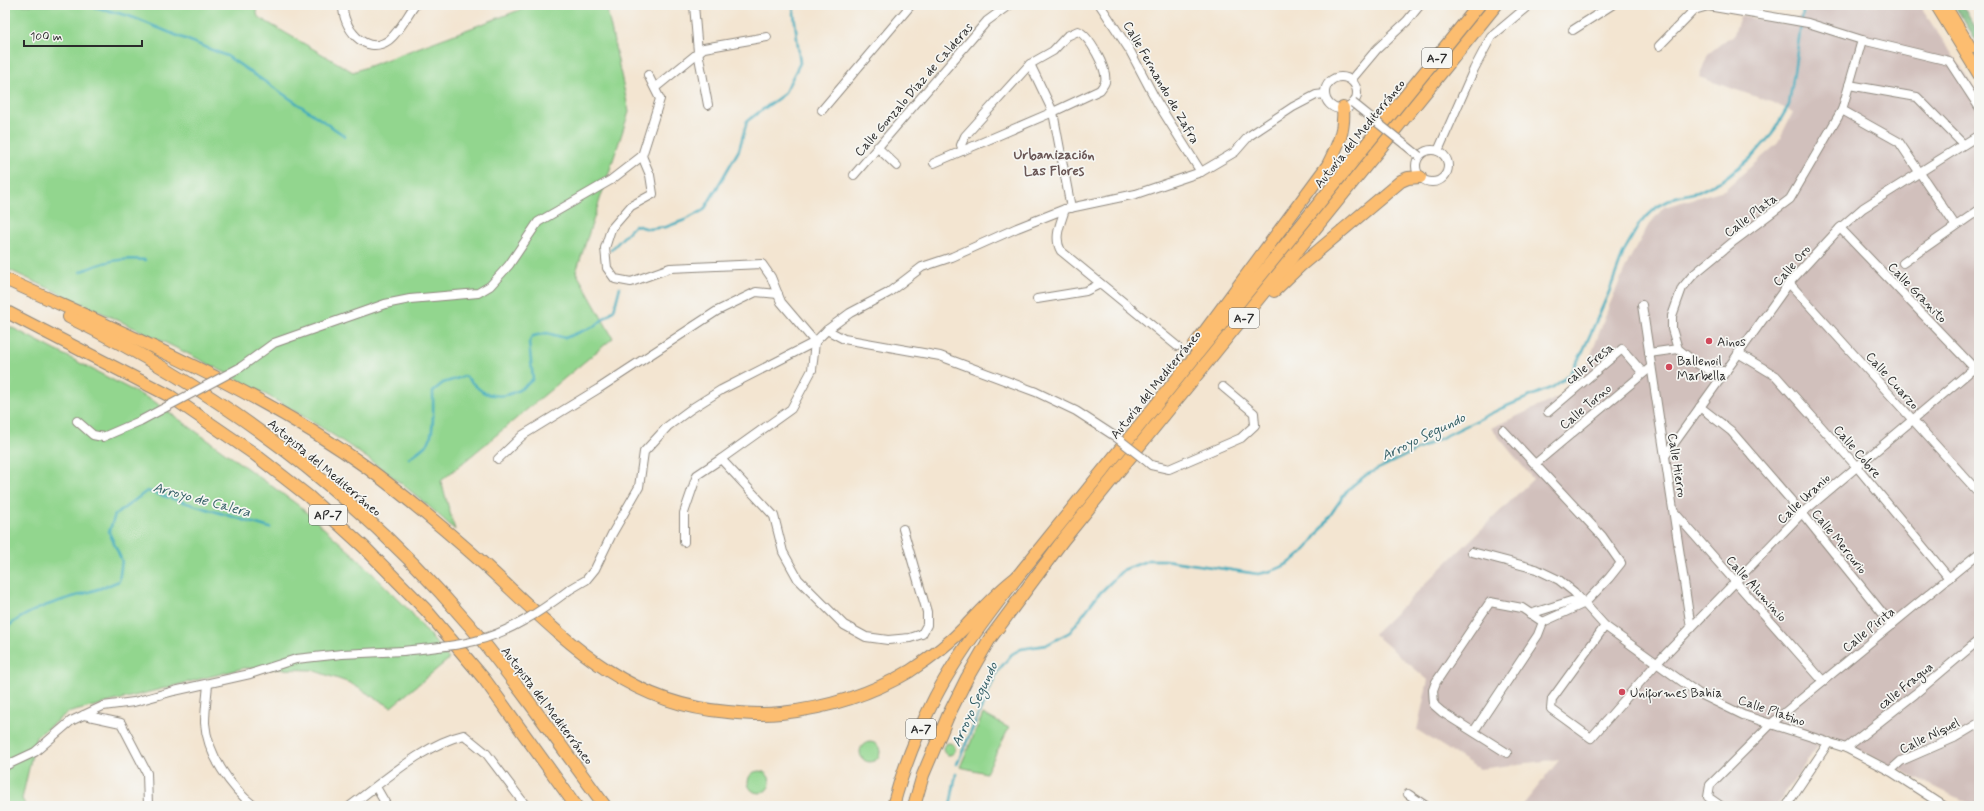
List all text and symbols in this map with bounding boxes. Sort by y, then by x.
street label: Calle Fernando de Zafra [1119,18,1203,147]
street label: Calle Gonzalo Díaz de Calderas [851,19,977,161]
scale bar [24,22,142,48]
text: 100 m [30,29,62,45]
road number: A-7 [1422,48,1452,68]
street label: Autovía del Mediterráneo [1311,76,1409,192]
district label: Urbanización Las Flores [1013,146,1095,180]
street label: Calle Plata [1721,190,1781,242]
street label: Calle Oro [1769,242,1815,290]
street label: Calle Granito [1884,259,1950,327]
road number: A-7 [1229,308,1259,328]
street label: Autovía del Mediterráneo [1107,327,1205,443]
place label: Ainos [1717,334,1746,351]
marker: Ainos [1704,336,1714,346]
street label: calle Fresa [1562,339,1618,389]
street label: Calle Cuarzo [1861,349,1922,413]
place label: Ballenoil Marbella [1677,353,1726,385]
marker: Ballenoil Marbella [1664,362,1674,372]
street label: Calle Torno [1556,380,1616,434]
water label: Arroyo Segundo [1378,408,1470,467]
street label: Autopista del Mediterráneo [264,416,384,521]
street label: Calle Cobre [1829,422,1885,482]
street label: Calle Hierro [1663,432,1690,499]
street label: Calle Uranio [1774,470,1834,528]
water label: Arroyo de Calera [151,478,252,522]
road number: AP-7 [309,505,347,525]
street label: Calle Mercurio [1807,506,1870,578]
street label: Calle Aluminio [1722,552,1790,626]
street label: Calle Pirita [1839,604,1899,657]
street label: Autopista del Mediterráneo [497,644,597,768]
water label: Arroyo Segundo [947,658,1005,750]
street label: calle Fragua [1875,659,1938,714]
place label: Uniformes Bahia [1630,685,1722,704]
marker: Uniformes Bahia [1617,687,1627,697]
street label: Calle Platino [1736,692,1808,731]
street label: Calle Níquel [1897,714,1963,758]
road number: A-7 [906,719,936,739]

